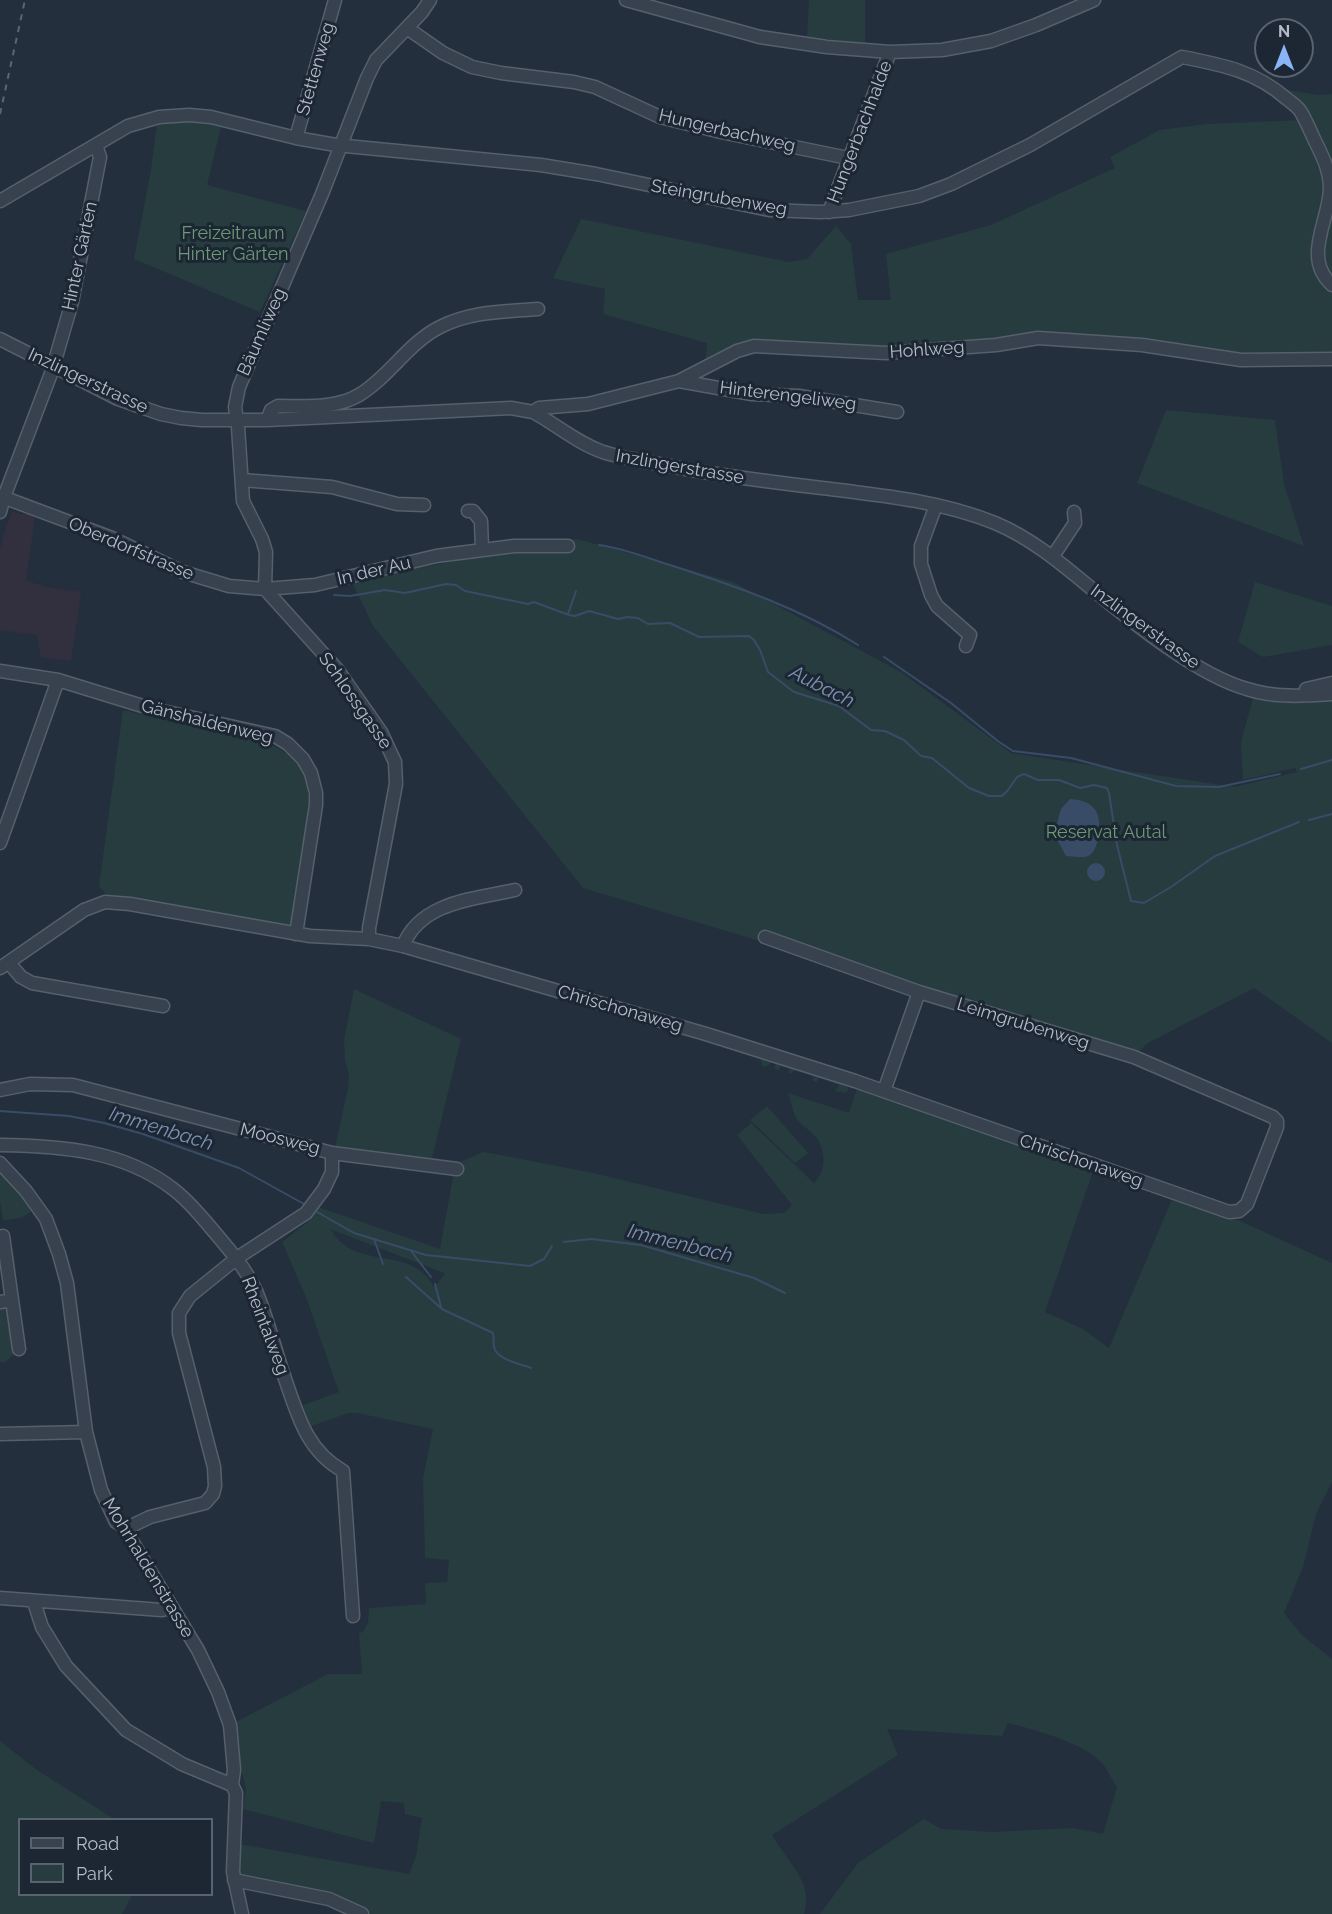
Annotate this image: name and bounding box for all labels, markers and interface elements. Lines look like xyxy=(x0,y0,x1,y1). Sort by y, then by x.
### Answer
north arrow xyxy=(1254,18,1314,78)
street label: Stettenweg xyxy=(292,20,340,118)
text: N xyxy=(1278,22,1290,41)
street label: Hungerbachhalde xyxy=(823,58,897,206)
street label: Hungerbachweg xyxy=(657,105,797,157)
street label: Steingrubenweg xyxy=(649,175,789,221)
street label: Hinter Gärten xyxy=(58,200,102,312)
park label: Freizeitraum Hinter Gärten xyxy=(178,223,288,266)
street label: Bäumliweg xyxy=(233,285,291,379)
street label: Hohlweg xyxy=(889,337,965,363)
street label: Inzlingerstrasse xyxy=(25,344,151,418)
street label: Hinterengeliweg xyxy=(718,377,858,415)
street label: Inzlingerstrasse xyxy=(614,445,746,489)
street label: Oberdorfstrasse xyxy=(65,513,197,585)
street label: In der Au xyxy=(335,552,413,590)
street label: Inzlingerstrasse xyxy=(1086,580,1204,674)
street label: Schlossgasse xyxy=(314,648,396,754)
water label: Aubach xyxy=(786,661,858,713)
street label: Gänshaldenweg xyxy=(139,695,275,749)
park label: Reservat Autal xyxy=(1046,822,1166,844)
street label: Chrischonaweg xyxy=(555,981,685,1037)
street label: Leimgrubenweg xyxy=(954,994,1092,1054)
water label: Immenbach xyxy=(106,1102,216,1156)
street label: Moosweg xyxy=(238,1119,322,1159)
street label: Chrischonaweg xyxy=(1017,1130,1145,1192)
water label: Immenbach xyxy=(625,1219,735,1269)
street label: Rheintalweg xyxy=(236,1274,294,1378)
street label: Mohrhaldenstrasse xyxy=(98,1494,198,1642)
legend xyxy=(18,1818,213,1896)
text: Road xyxy=(76,1833,119,1854)
text: Park xyxy=(76,1863,113,1884)

